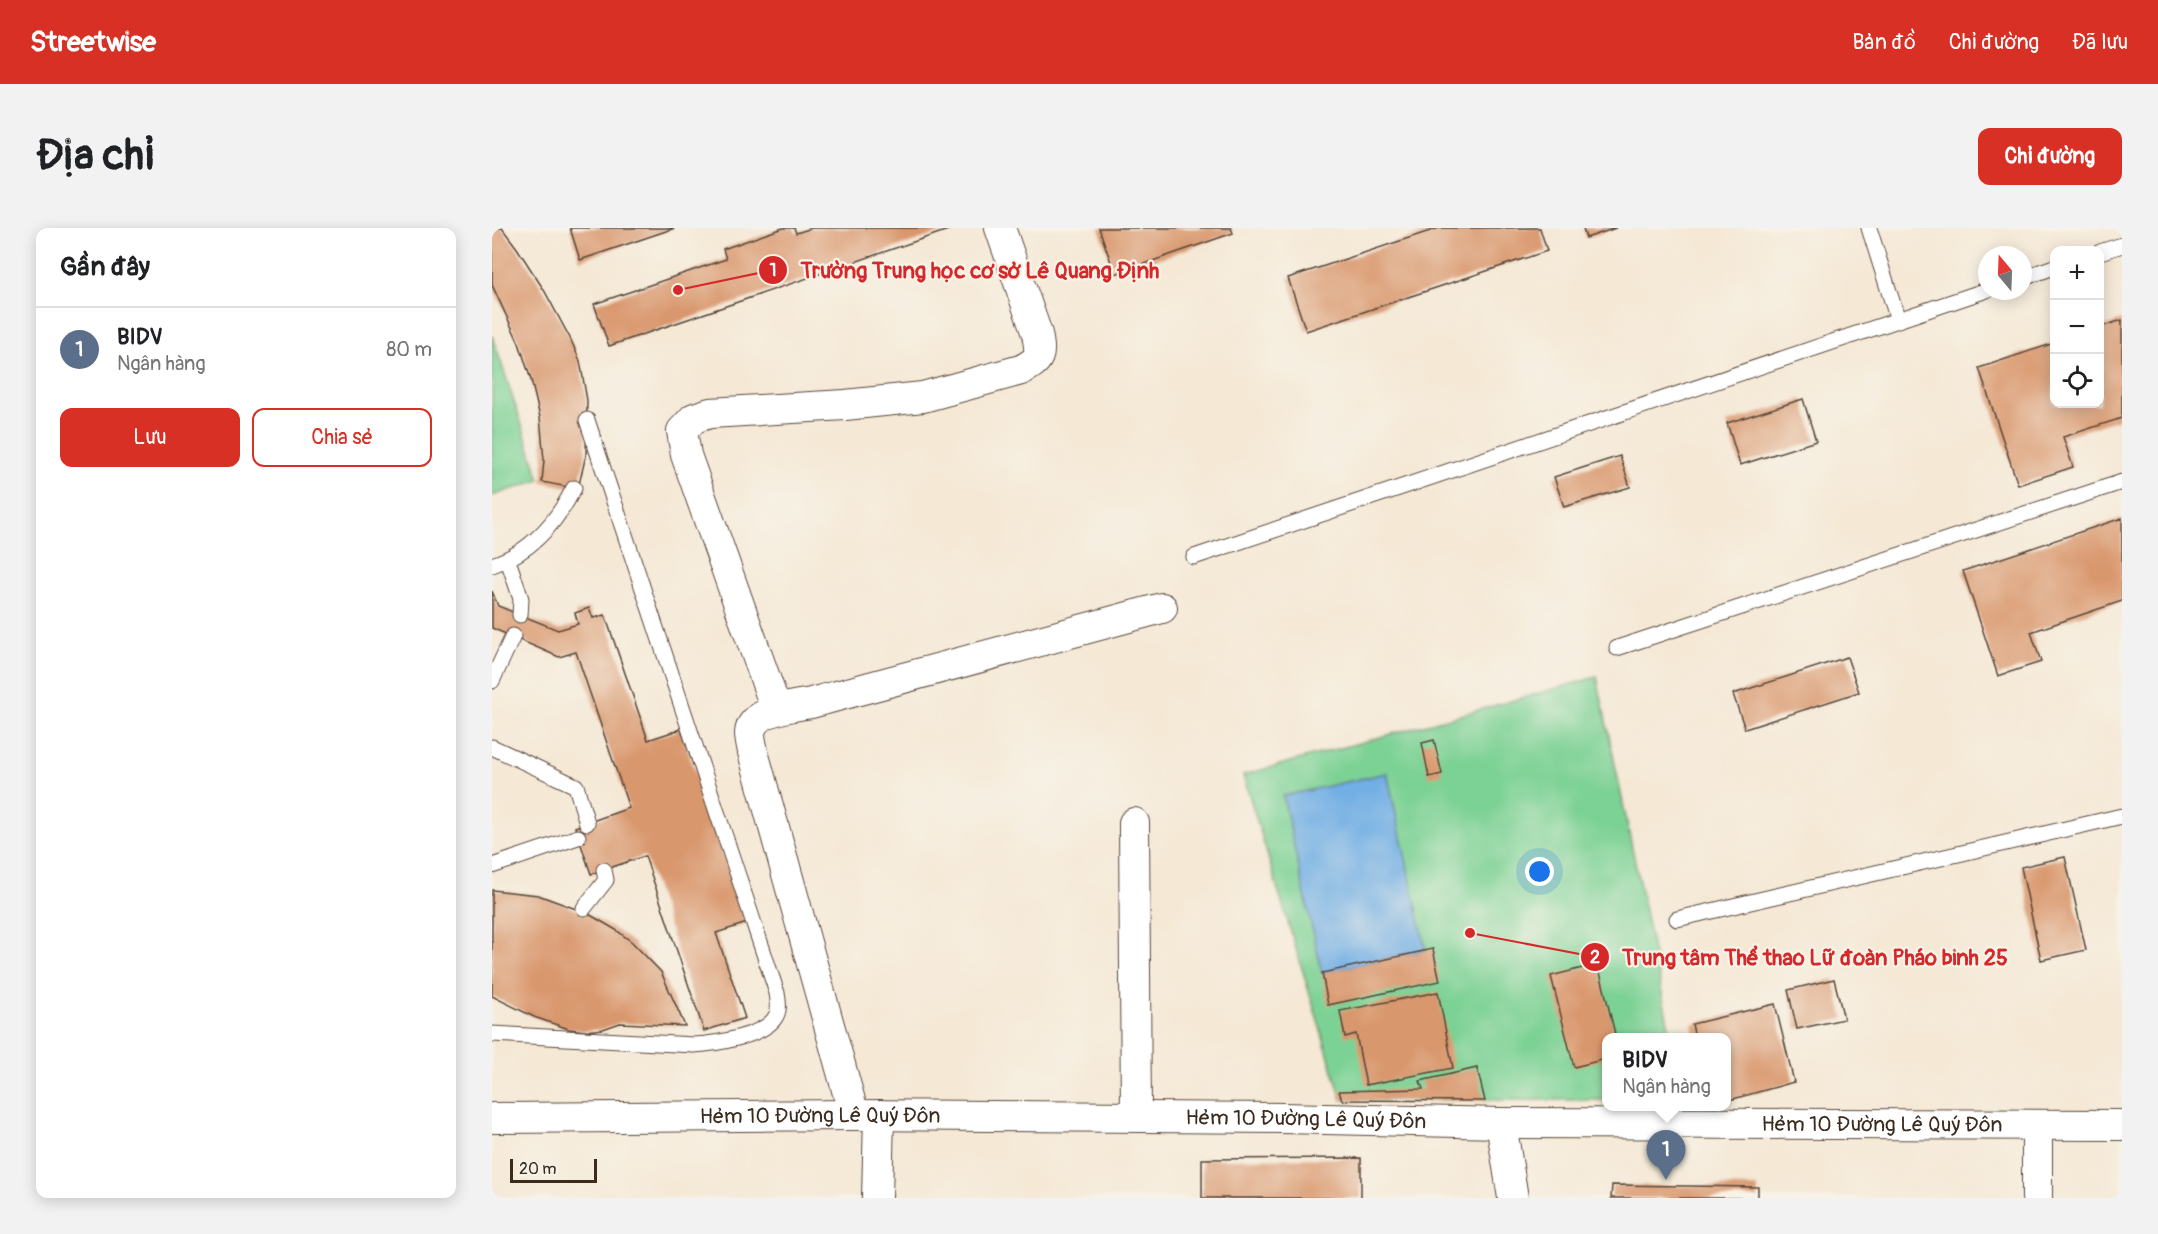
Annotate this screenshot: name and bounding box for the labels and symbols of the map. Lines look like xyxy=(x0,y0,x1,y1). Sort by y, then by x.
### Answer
north arrow xyxy=(1978,246,2032,300)
callout: Trường Trung học cơ sở Lê Quang Định xyxy=(758,250,1171,290)
text: Trường Trung học cơ sở Lê Quang Định xyxy=(800,257,1159,285)
text: 1 xyxy=(769,259,777,282)
your location xyxy=(1525,857,1554,886)
callout: Trung tâm Thể thao Lữ đoàn Pháo binh 25 xyxy=(1580,937,2019,977)
text: Trung tâm Thể thao Lữ đoàn Pháo binh 25 xyxy=(1621,944,2008,972)
text: 2 xyxy=(1590,946,1600,969)
street label: Hẻm 10 Đường Lê Quý Đôn xyxy=(699,1101,940,1130)
street label: Hẻm 10 Đường Lê Quý Đôn xyxy=(1185,1104,1427,1135)
street label: Hẻm 10 Đường Lê Quý Đôn xyxy=(1761,1110,2002,1138)
pin: 1 xyxy=(1646,1130,1686,1180)
scale bar xyxy=(510,1156,597,1184)

